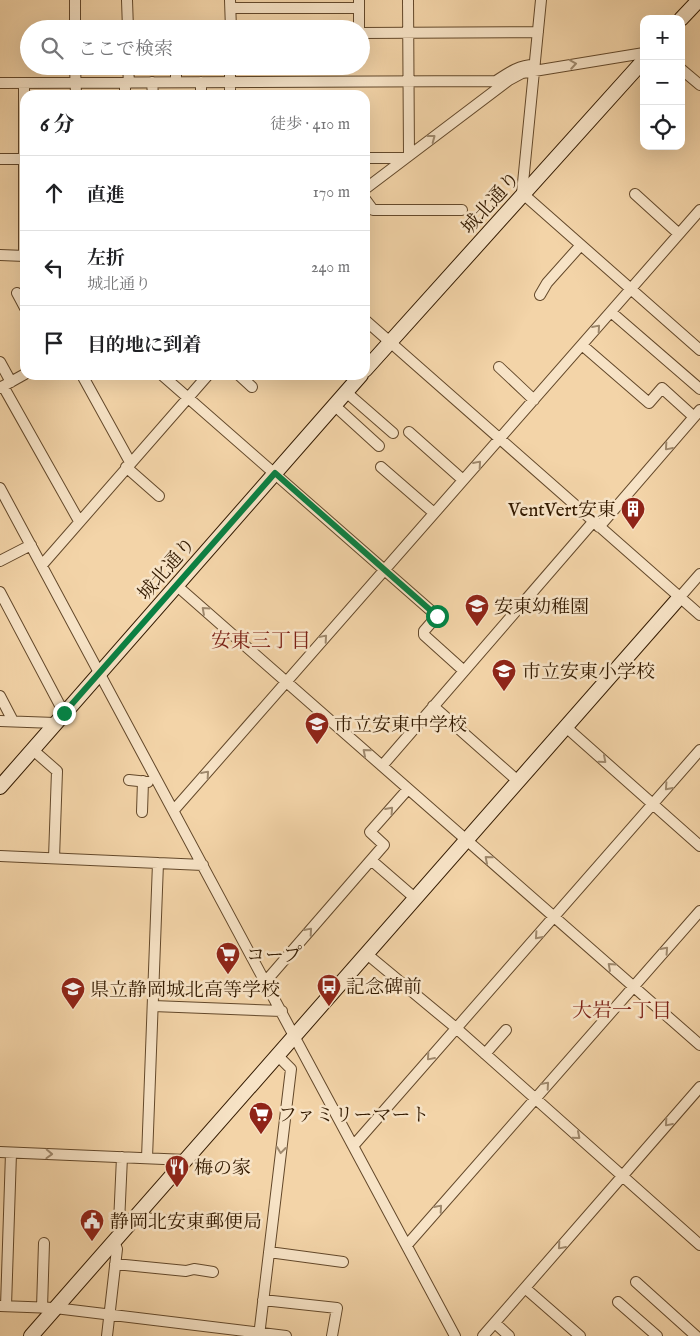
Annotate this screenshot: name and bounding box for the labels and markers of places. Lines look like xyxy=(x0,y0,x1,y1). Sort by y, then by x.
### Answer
building icon: VentVert安東 xyxy=(620,496,646,530)
place label: VentVert安東 xyxy=(507,499,616,523)
school or university icon: 安東幼稚園 xyxy=(464,593,490,627)
place label: 安東幼稚園 xyxy=(494,596,589,620)
school or university icon: 市立安東小学校 xyxy=(491,658,517,692)
place label: 市立安東小学校 xyxy=(522,661,655,685)
school or university icon: 市立安東中学校 xyxy=(304,711,330,745)
place label: 市立安東中学校 xyxy=(334,714,467,738)
supermarket icon: コープ xyxy=(215,941,241,975)
place label: コープ xyxy=(246,944,302,968)
bus stop icon: 記念碑前 xyxy=(316,973,342,1007)
school or university icon: 県立静岡城北高等学校 xyxy=(60,976,86,1010)
place label: 記念碑前 xyxy=(346,976,422,1000)
place label: 県立静岡城北高等学校 xyxy=(90,979,280,1003)
supermarket icon: ファミリーマート xyxy=(248,1101,274,1135)
place label: ファミリーマート xyxy=(278,1104,430,1128)
restaurant icon: 梅の家 xyxy=(164,1154,190,1188)
place label: 梅の家 xyxy=(194,1157,251,1181)
public building icon: 静岡北安東郵便局 xyxy=(79,1208,105,1242)
place label: 静岡北安東郵便局 xyxy=(110,1211,262,1235)

